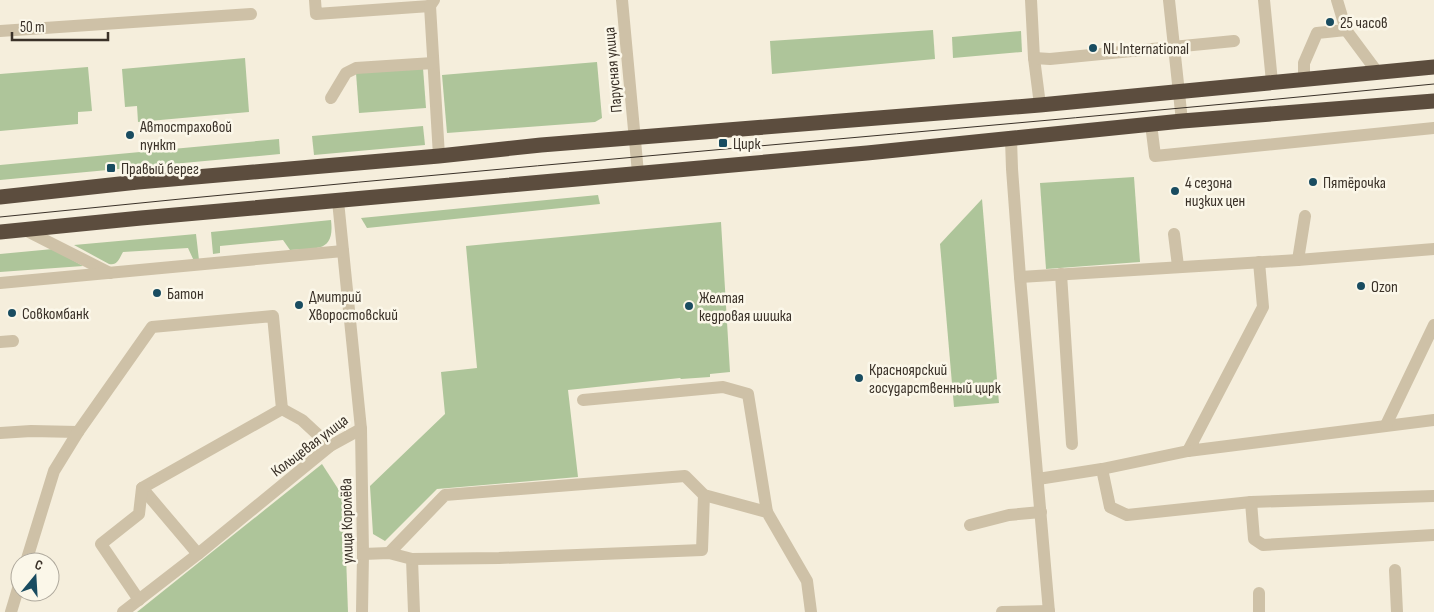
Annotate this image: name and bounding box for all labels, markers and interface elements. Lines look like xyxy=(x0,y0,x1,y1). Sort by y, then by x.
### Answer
scale bar xyxy=(12,10,109,42)
place label: 25 часов xyxy=(1340,14,1388,33)
marker: 25 часов xyxy=(1324,16,1336,28)
text: 50 m xyxy=(20,18,45,37)
street label: Парусная улица xyxy=(600,26,627,114)
place label: NL International xyxy=(1103,40,1189,59)
marker: NL International xyxy=(1087,42,1099,54)
place label: Автостраховой пункт xyxy=(139,118,232,155)
marker: Автостраховой пункт xyxy=(124,129,136,141)
place label: Цирк xyxy=(733,135,761,154)
marker: Цирк xyxy=(717,137,729,149)
place label: Правый берег xyxy=(121,160,199,179)
marker: Правый берег xyxy=(105,162,117,174)
place label: 4 сезона низких цен xyxy=(1185,174,1245,211)
place label: Пятёрочка xyxy=(1323,174,1386,193)
marker: Пятёрочка xyxy=(1307,176,1319,188)
marker: 4 сезона низких цен xyxy=(1169,185,1181,197)
place label: Ozon xyxy=(1371,278,1398,297)
marker: Ozon xyxy=(1355,280,1367,292)
place label: Батон xyxy=(167,285,204,304)
marker: Батон xyxy=(151,287,163,299)
place label: Дмитрий Хворостовский xyxy=(308,288,398,325)
place label: Желтая кедровая шишка xyxy=(699,289,792,326)
marker: Дмитрий Хворостовский xyxy=(293,299,305,311)
marker: Желтая кедровая шишка xyxy=(683,300,695,312)
place label: Совкомбанк xyxy=(22,305,90,324)
marker: Совкомбанк xyxy=(6,307,18,319)
place label: Красноярский государственный цирк xyxy=(869,361,1002,398)
marker: Красноярский государственный цирк xyxy=(853,372,865,384)
street label: Кольцевая улица xyxy=(268,411,352,481)
street label: улица Королёва xyxy=(337,478,358,564)
north arrow xyxy=(10,552,60,602)
text: С xyxy=(33,556,45,574)

